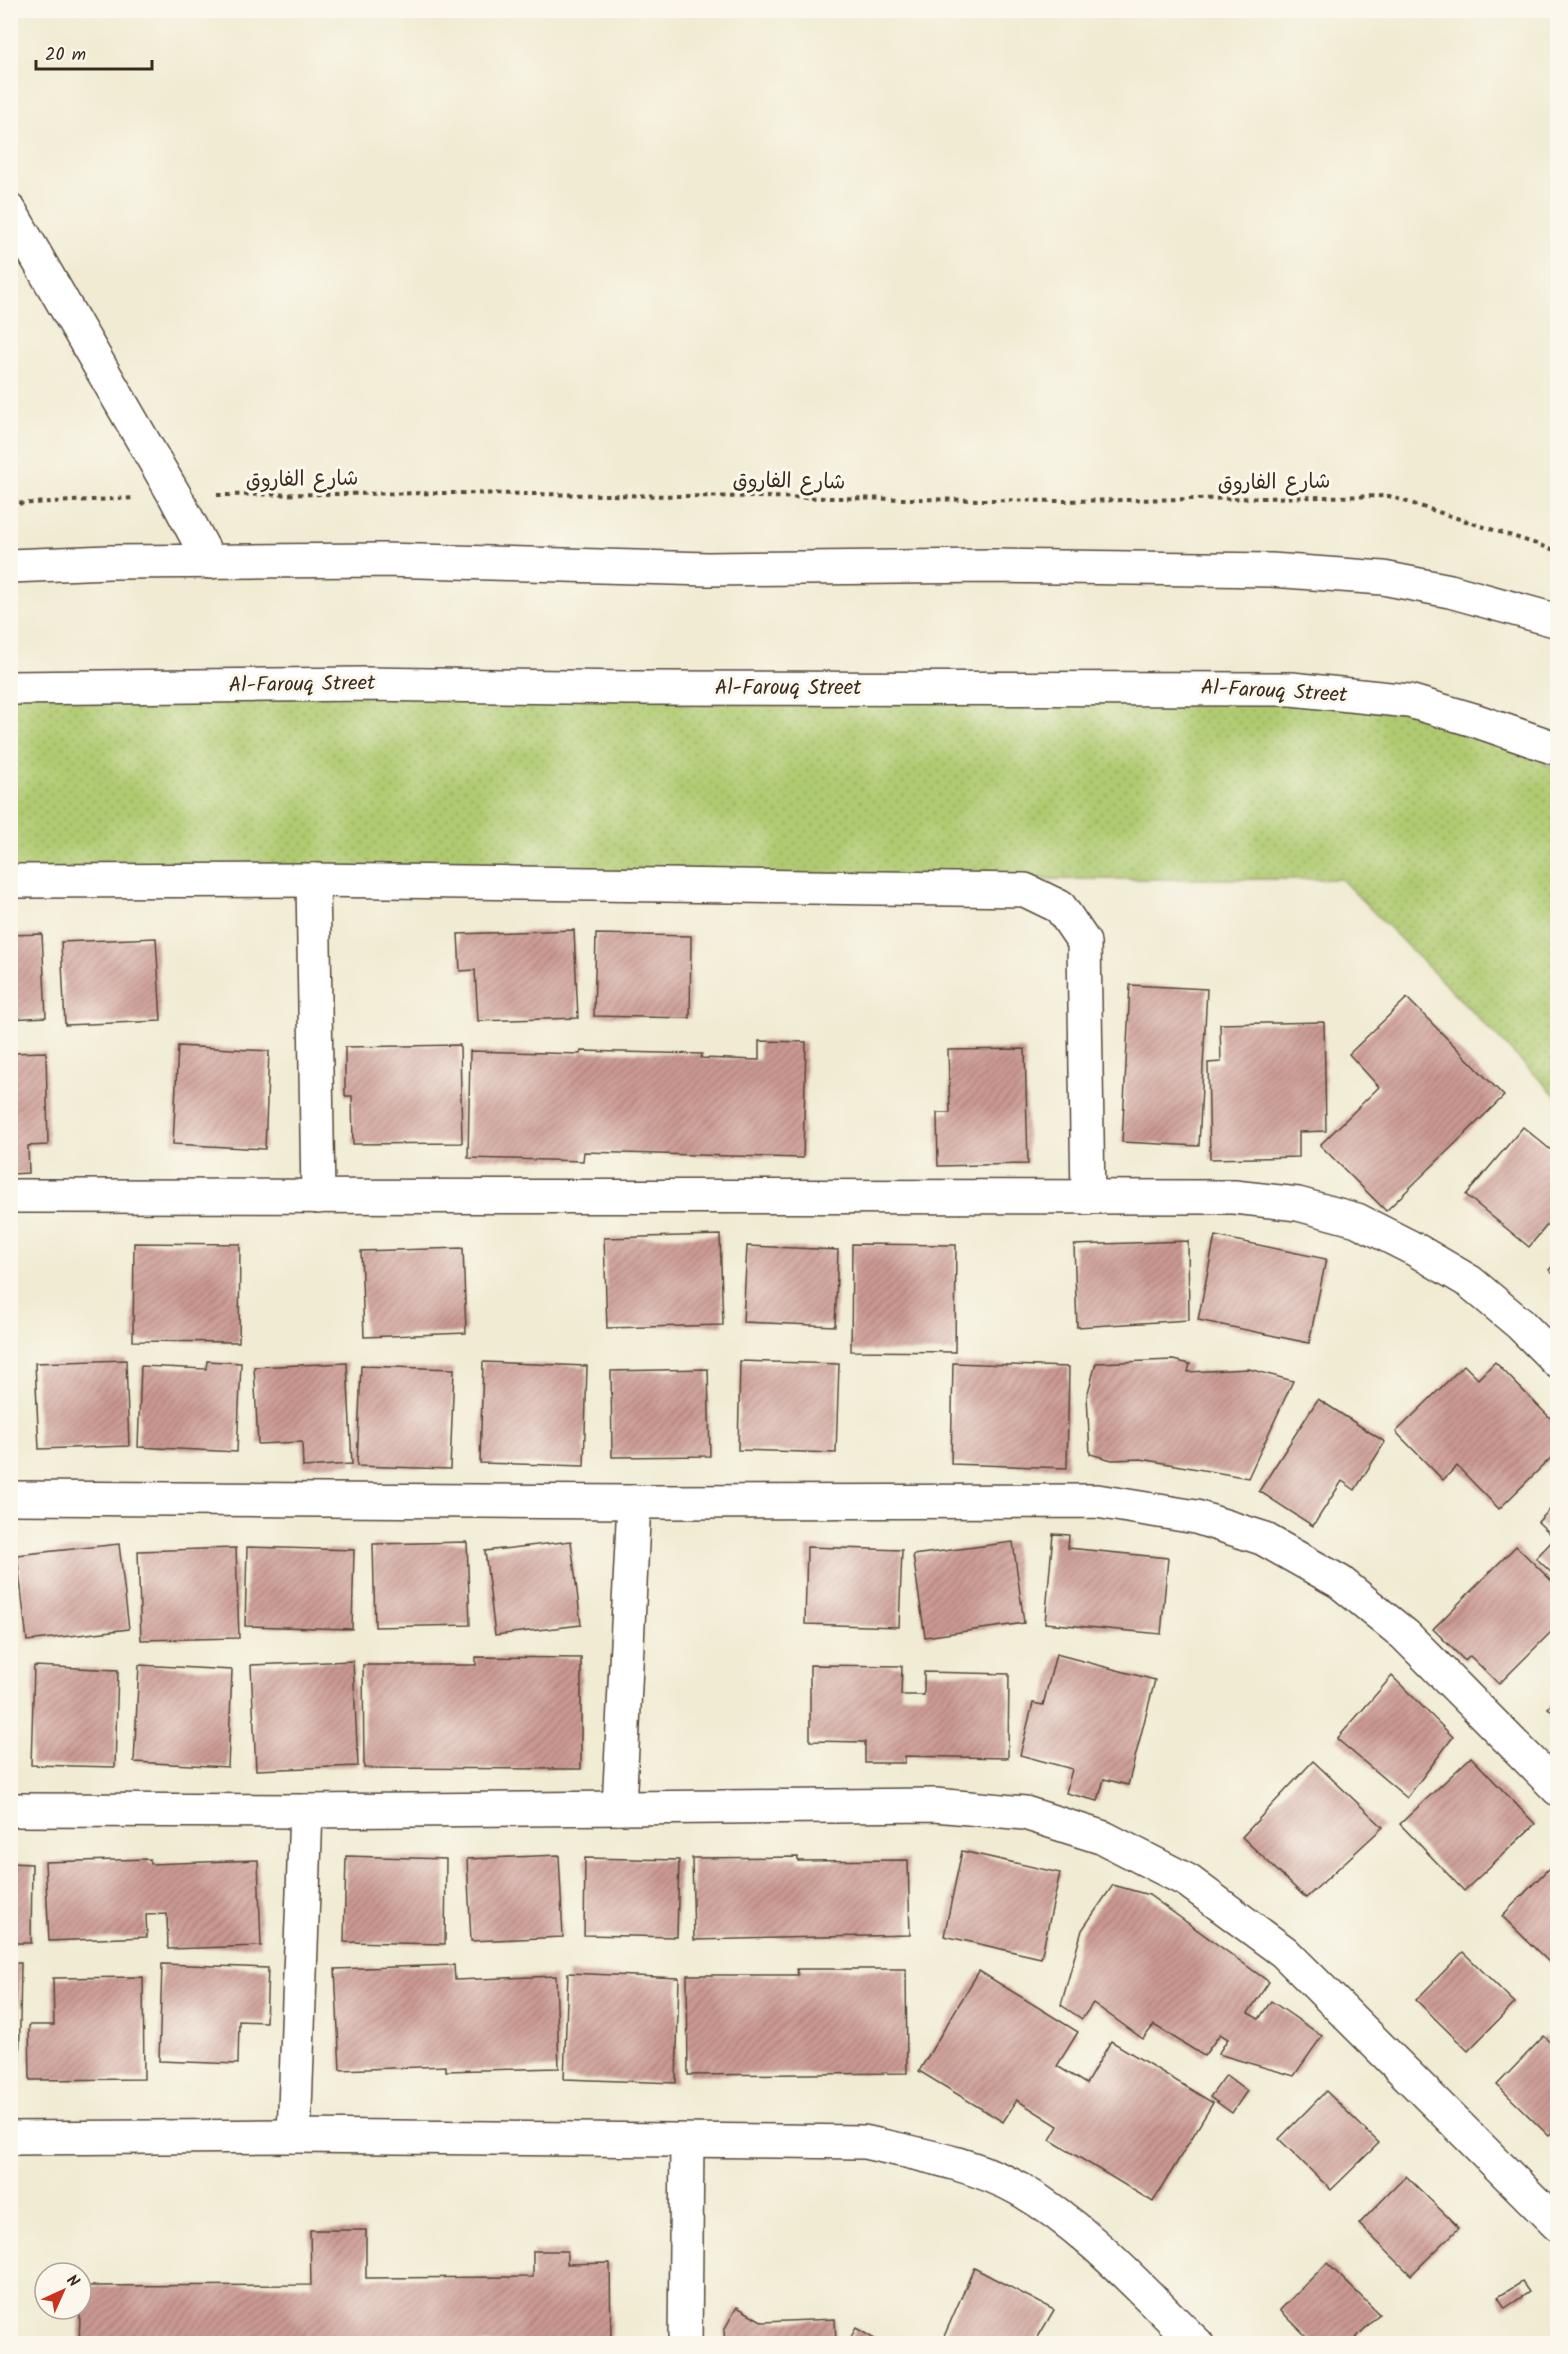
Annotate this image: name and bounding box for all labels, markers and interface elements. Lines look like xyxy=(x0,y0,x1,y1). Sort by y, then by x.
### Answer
scale bar xyxy=(36,33,152,71)
text: 20 m xyxy=(45,41,86,70)
street label: شارع الفاروق xyxy=(245,463,359,497)
street label: شارع الفاروق xyxy=(732,465,846,499)
street label: شارع الفاروق xyxy=(1217,466,1331,500)
street label: Al-Farouq Street xyxy=(228,667,376,703)
street label: Al-Farouq Street xyxy=(715,672,862,705)
street label: Al-Farouq Street xyxy=(1200,672,1349,712)
north arrow xyxy=(33,2261,93,2321)
text: N xyxy=(60,2269,85,2294)

